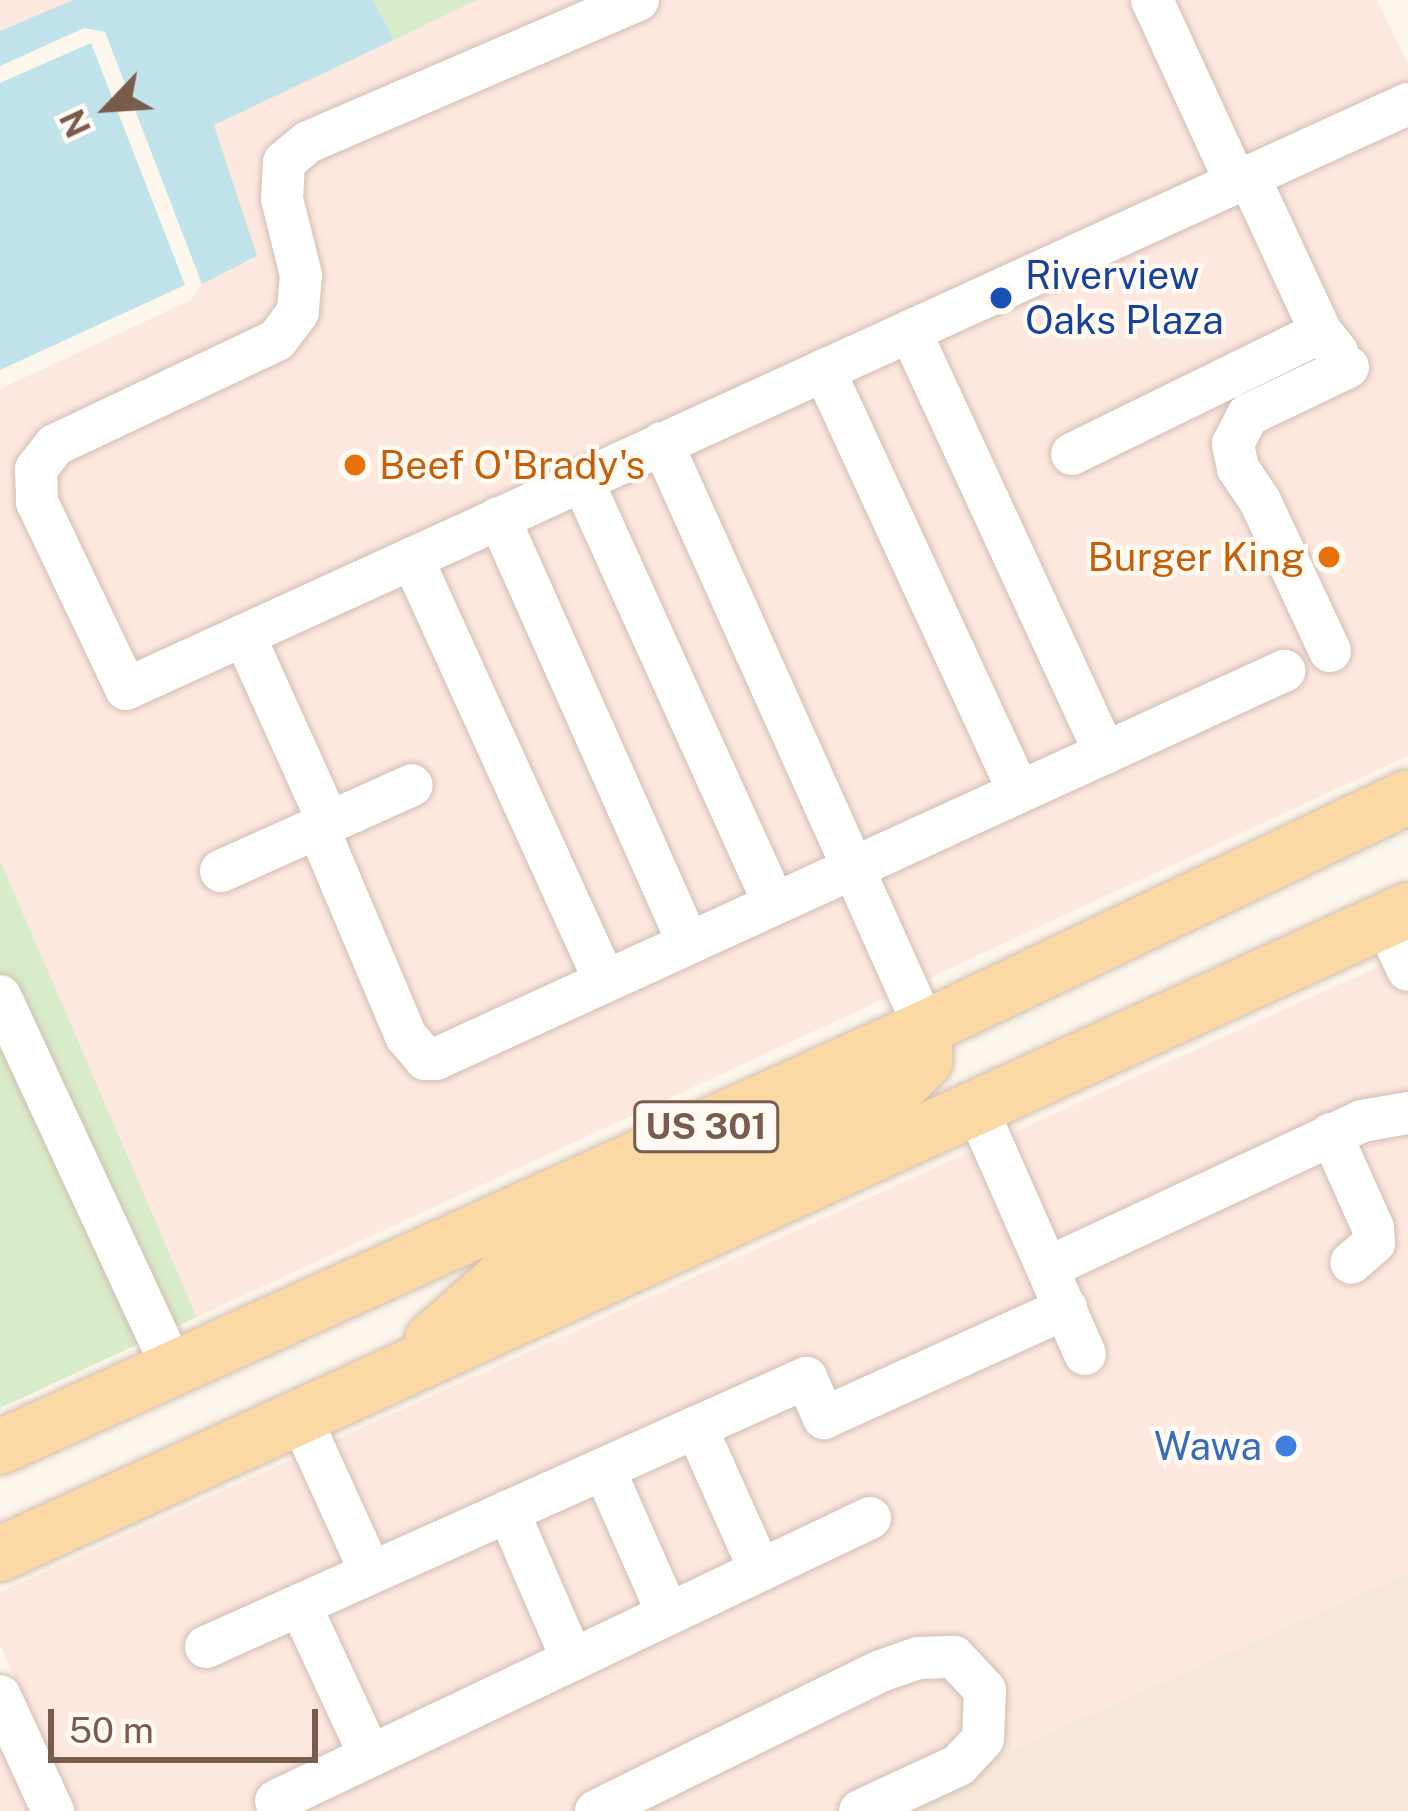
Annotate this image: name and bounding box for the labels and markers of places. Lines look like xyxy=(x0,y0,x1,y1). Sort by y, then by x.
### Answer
place label: Riverview Oaks Plaza xyxy=(1025,253,1224,344)
marker: Riverview Oaks Plaza xyxy=(988,285,1014,311)
place label: Beef O'Brady's xyxy=(379,442,645,488)
marker: Beef O'Brady's xyxy=(342,452,368,478)
place label: Burger King xyxy=(1088,534,1305,580)
marker: Burger King xyxy=(1316,544,1342,570)
place label: Wawa xyxy=(1154,1423,1262,1469)
marker: Wawa xyxy=(1273,1433,1299,1459)

